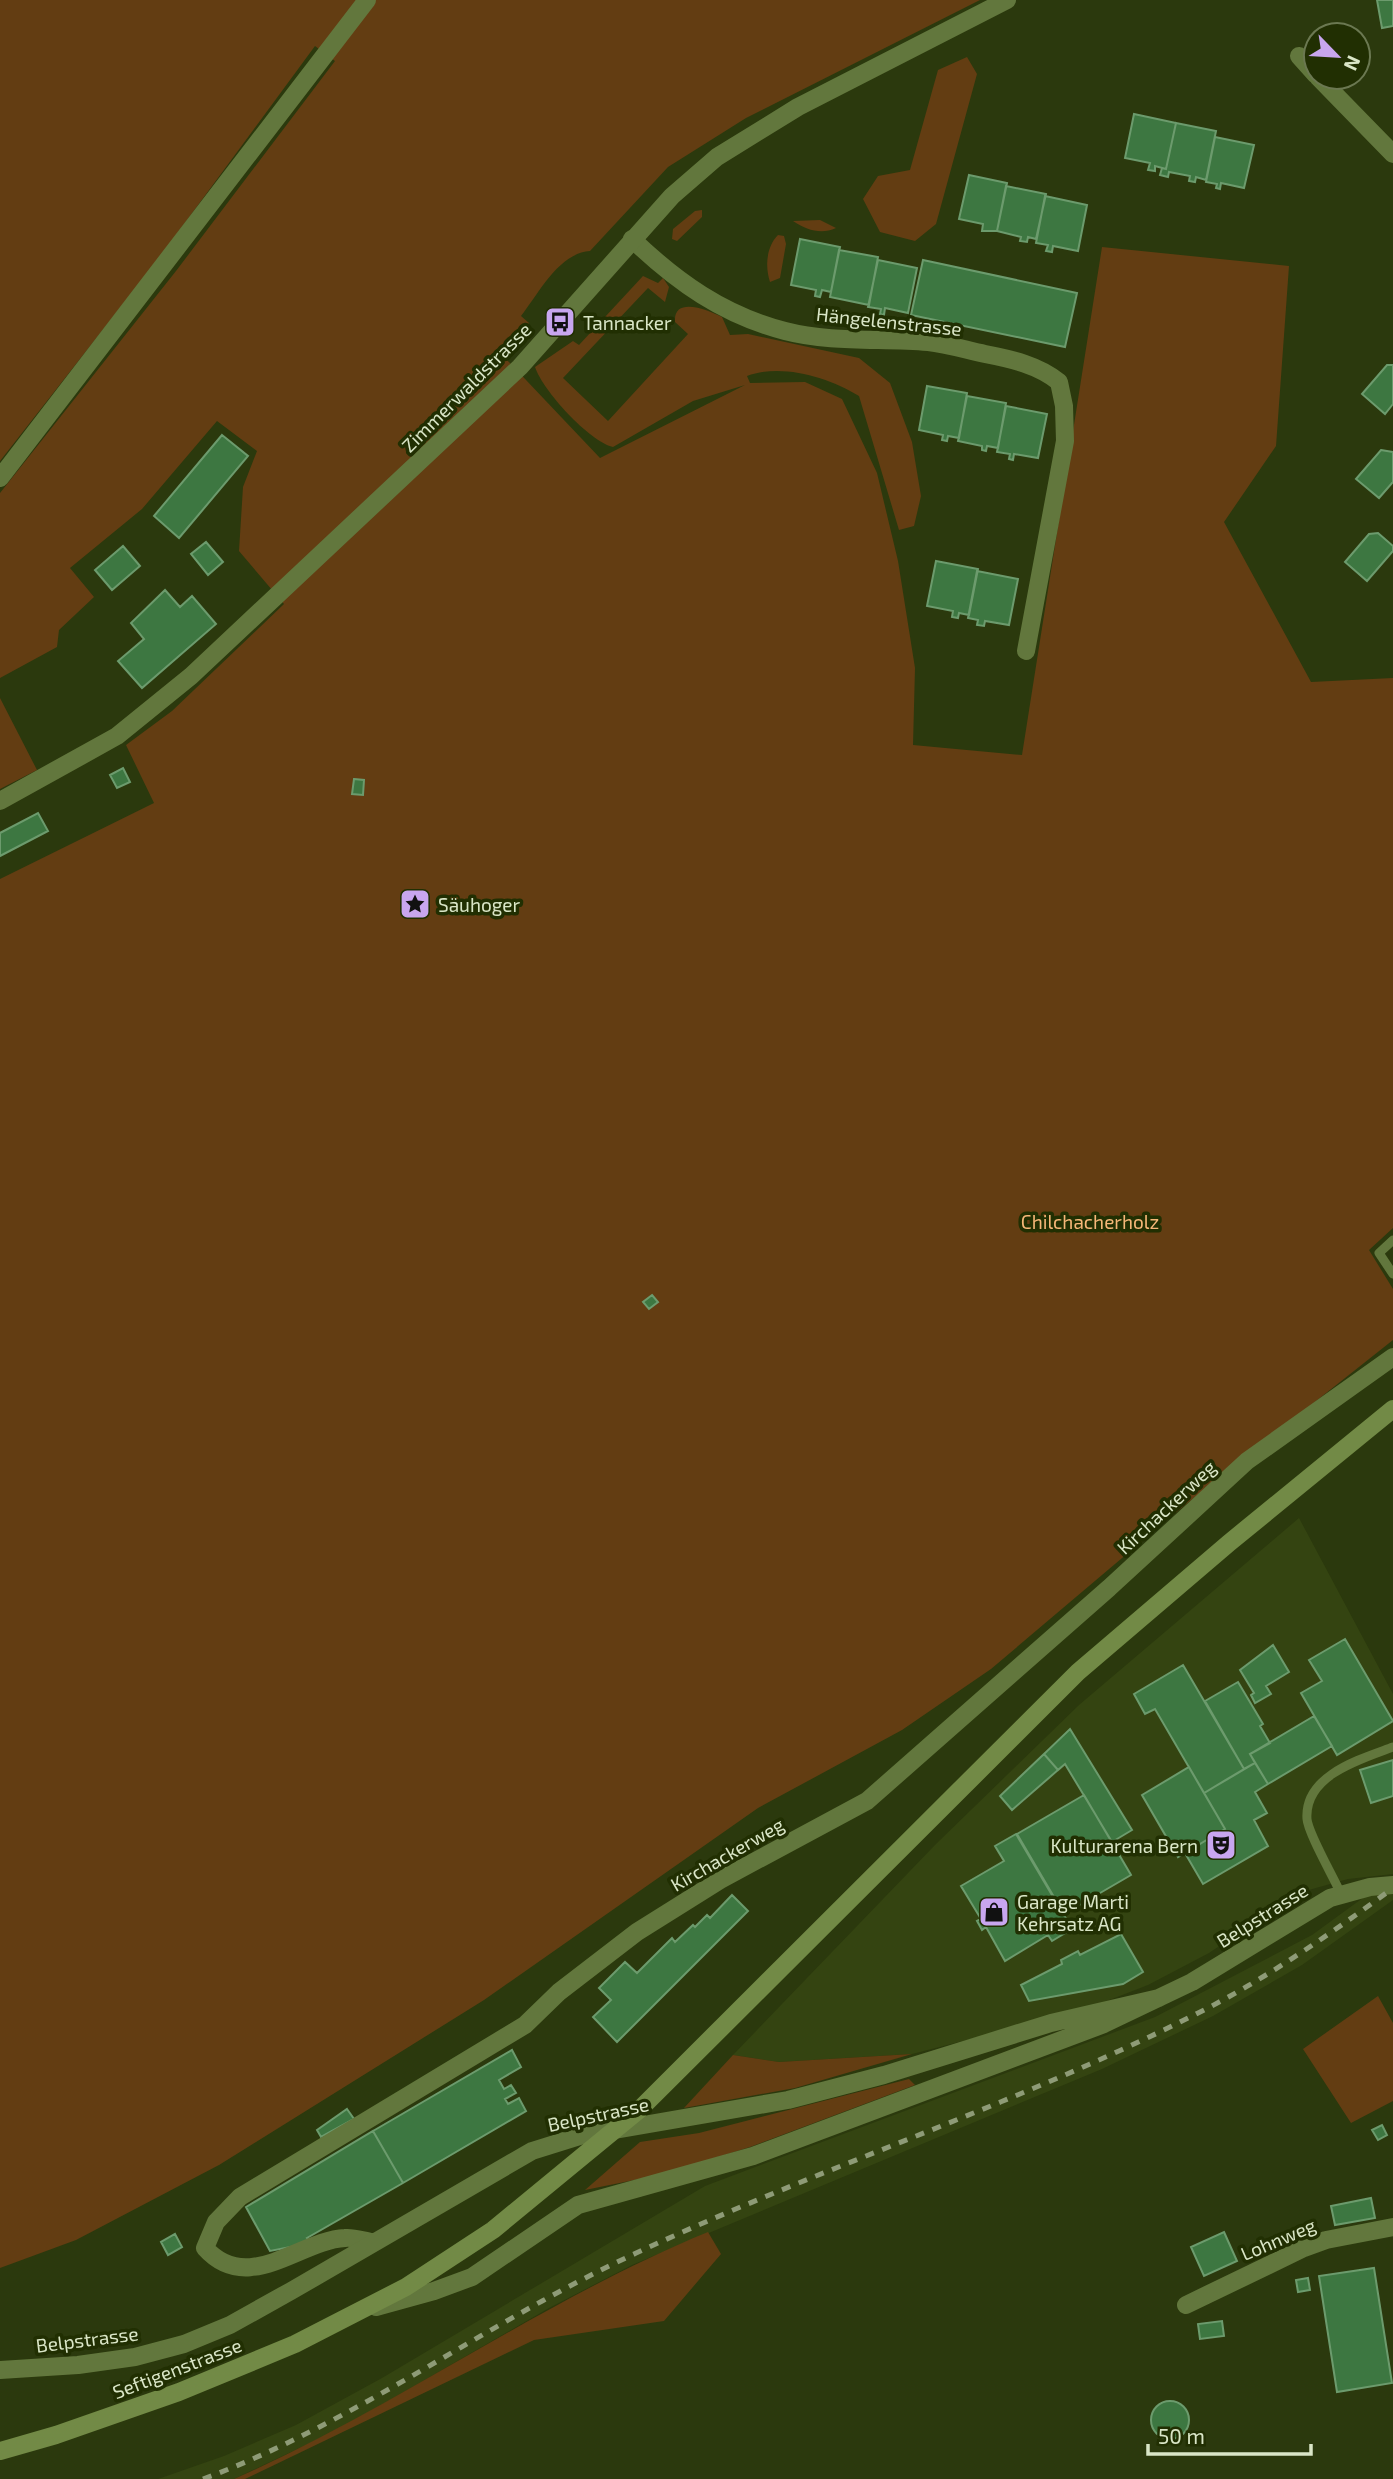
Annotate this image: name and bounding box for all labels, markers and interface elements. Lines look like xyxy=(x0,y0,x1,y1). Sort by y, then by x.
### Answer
north arrow xyxy=(1302,21,1372,91)
text: N xyxy=(1340,52,1366,74)
street label: Hängelenstrasse xyxy=(815,302,963,340)
bus stop icon: Tannacker xyxy=(543,305,577,339)
place label: Tannacker xyxy=(583,311,672,334)
street label: Zimmerwaldstrasse xyxy=(396,317,536,457)
place icon: Säuhoger xyxy=(398,887,432,921)
place label: Säuhoger xyxy=(438,893,520,916)
park label: Chilchacherholz xyxy=(1021,1210,1159,1233)
street label: Kirchackerweg xyxy=(1112,1455,1221,1559)
street label: Kirchackerweg xyxy=(666,1812,788,1896)
theatre icon: Kulturarena Bern xyxy=(1204,1828,1238,1862)
place label: Kulturarena Bern xyxy=(1050,1834,1198,1857)
street label: Belpstrasse xyxy=(1212,1878,1312,1952)
place label: Garage Marti Kehrsatz AG xyxy=(1017,1890,1129,1935)
shop icon: Garage Marti Kehrsatz AG xyxy=(977,1895,1011,1929)
street label: Belpstrasse xyxy=(545,2092,651,2136)
street label: Lohnweg xyxy=(1237,2213,1319,2265)
street label: Belpstrasse xyxy=(34,2321,140,2357)
street label: Seftigenstrasse xyxy=(109,2333,245,2403)
scale bar xyxy=(1148,2412,1311,2456)
text: 50 m xyxy=(1158,2423,1205,2448)

